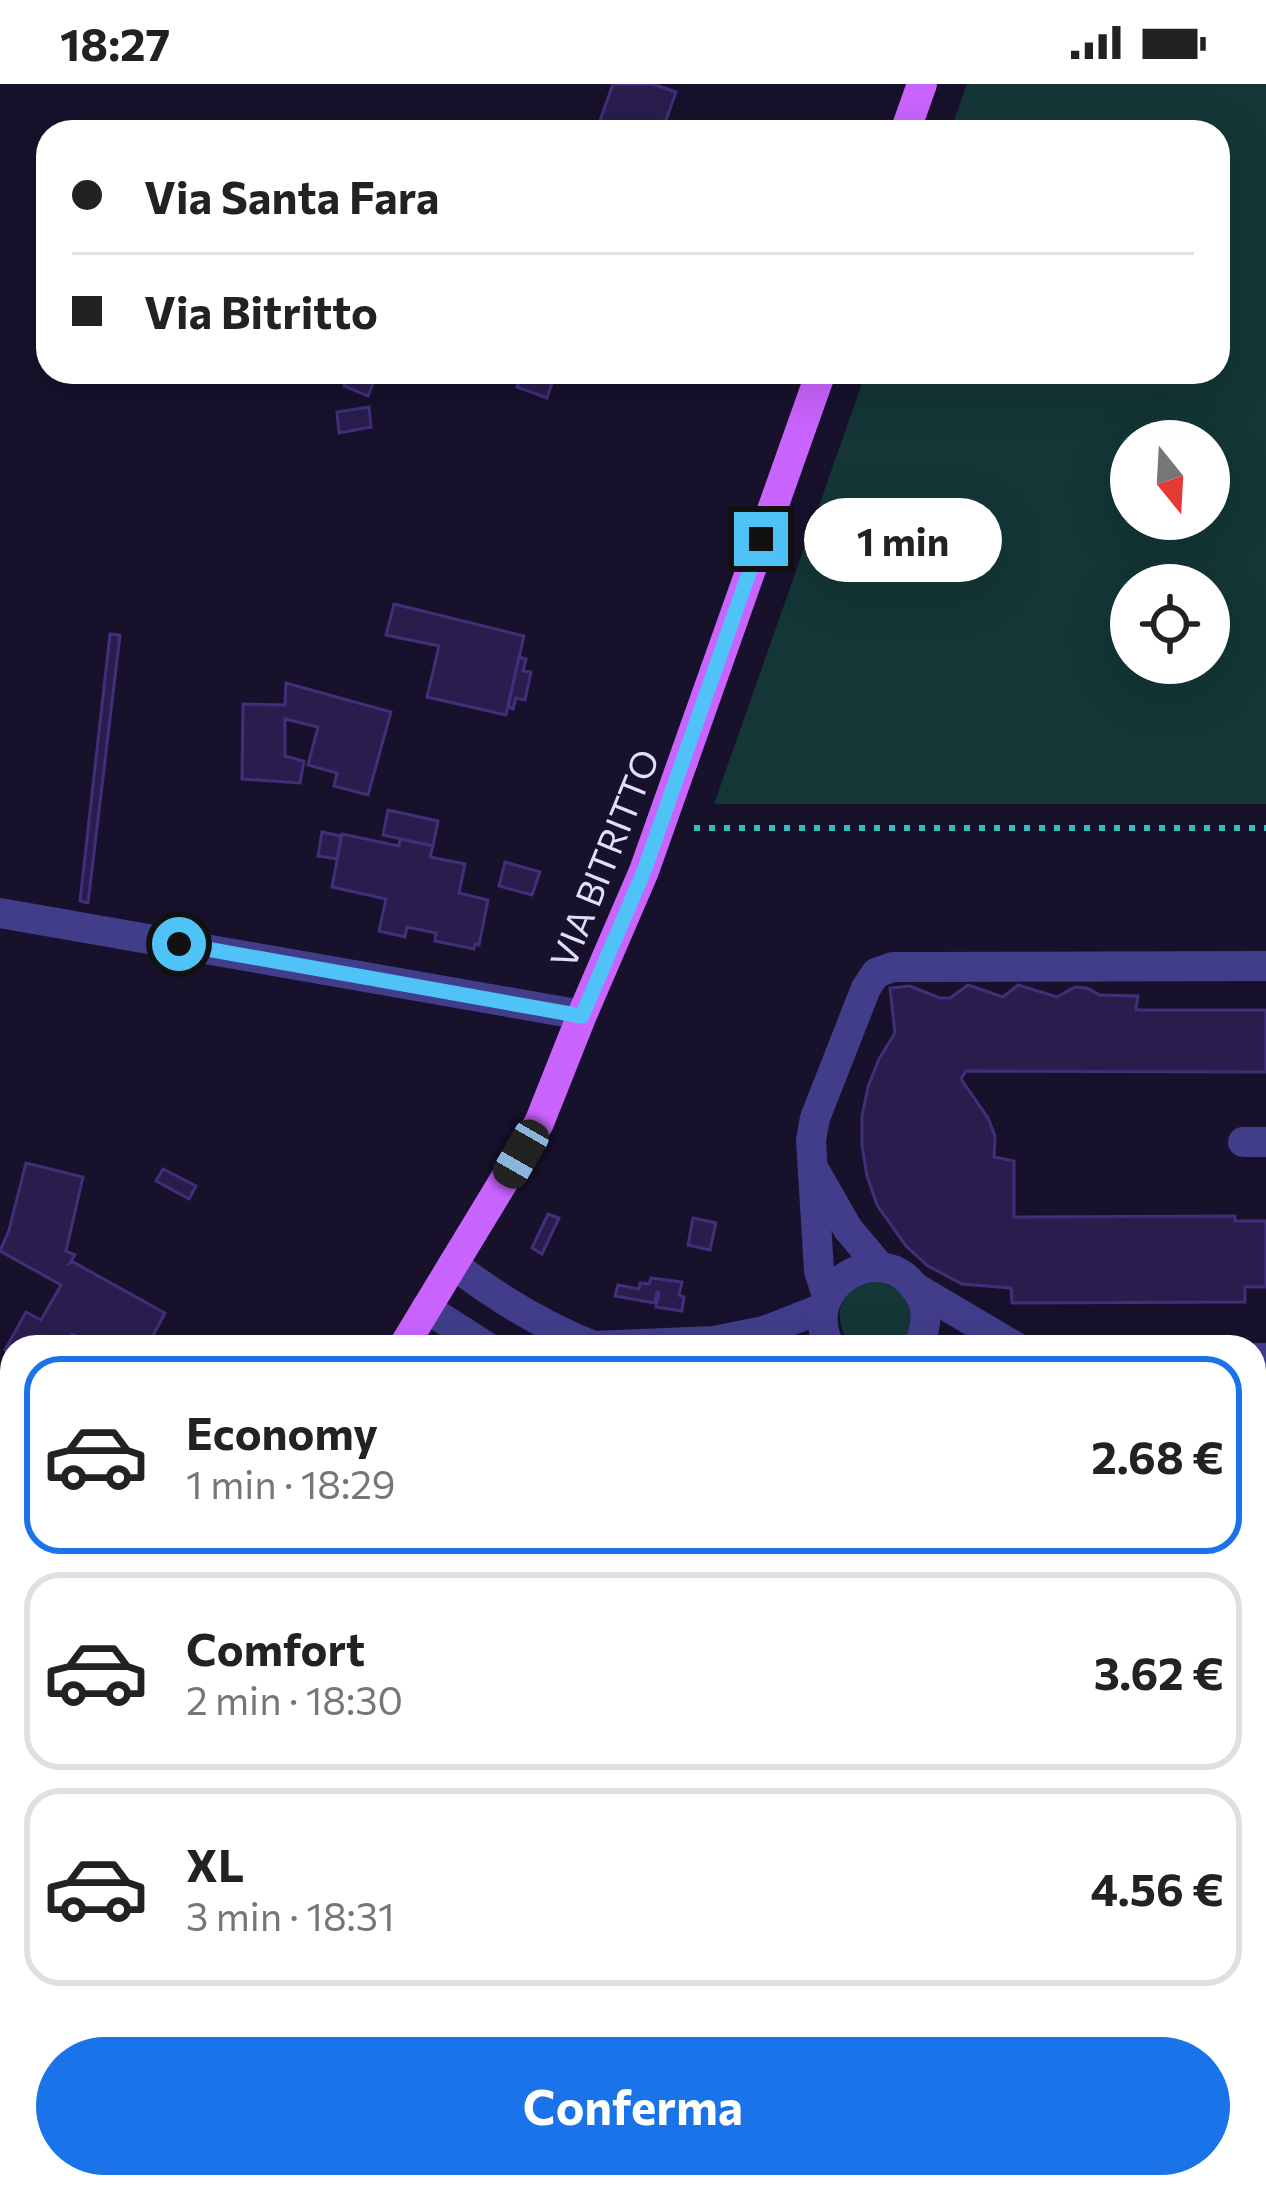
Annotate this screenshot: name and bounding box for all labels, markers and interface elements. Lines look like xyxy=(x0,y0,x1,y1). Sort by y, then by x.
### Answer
text: 18:27 xyxy=(60,15,170,70)
text: Via Santa Fara xyxy=(144,168,440,223)
text: Via Bitritto xyxy=(144,283,378,338)
north arrow xyxy=(1110,420,1230,540)
map controls xyxy=(1110,420,1230,684)
callout: 1 min xyxy=(803,497,1001,581)
route end xyxy=(734,512,788,566)
text: 1 min xyxy=(857,516,949,564)
button: locate xyxy=(1110,564,1230,684)
street label: VIA BITRITTO xyxy=(539,742,667,974)
route start xyxy=(152,917,206,971)
car xyxy=(487,1114,555,1194)
icon: car xyxy=(42,1401,150,1509)
text: Economy xyxy=(186,1404,378,1459)
text: 2.68 € xyxy=(1091,1428,1224,1483)
text: 1 min · 18:29 xyxy=(186,1459,395,1507)
icon: car xyxy=(42,1617,150,1725)
text: Comfort xyxy=(186,1620,365,1675)
text: 3.62 € xyxy=(1094,1644,1224,1699)
text: 2 min · 18:30 xyxy=(186,1675,403,1723)
icon: car xyxy=(42,1833,150,1941)
text: XL xyxy=(186,1836,244,1891)
text: 4.56 € xyxy=(1090,1860,1224,1915)
text: 3 min · 18:31 xyxy=(186,1891,395,1939)
button: Conferma xyxy=(36,2037,1230,2175)

